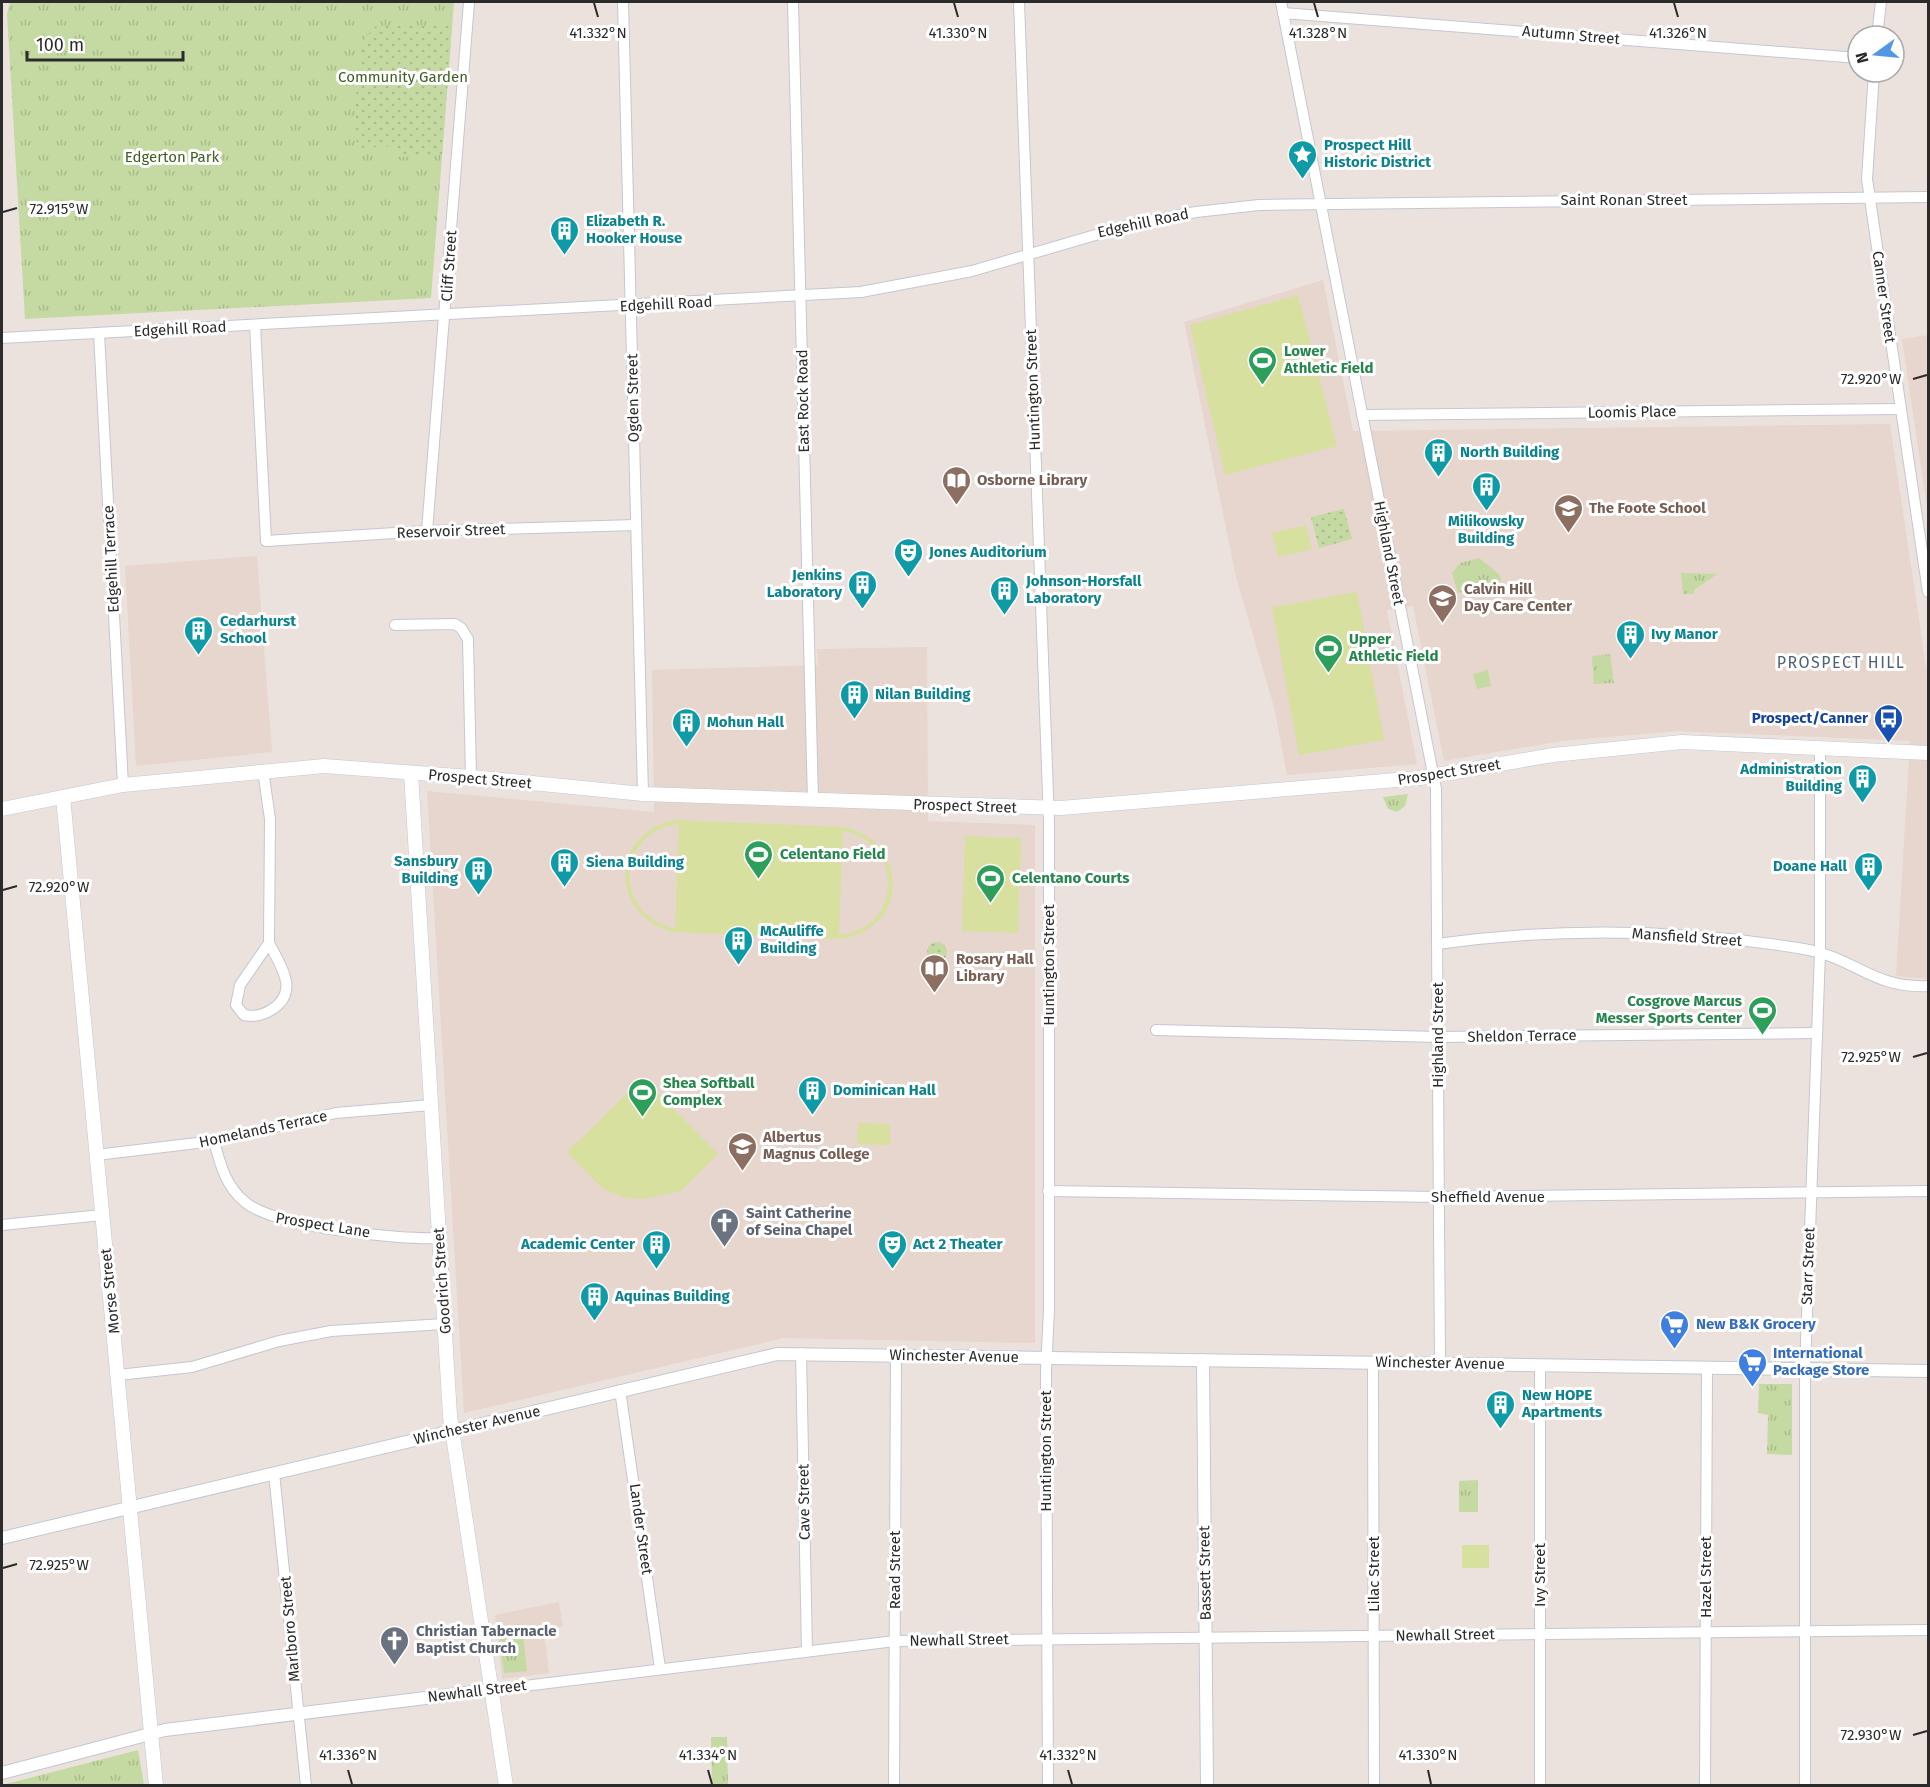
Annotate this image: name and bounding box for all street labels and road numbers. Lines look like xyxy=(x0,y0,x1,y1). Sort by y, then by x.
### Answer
street label: Autumn Street xyxy=(1522,22,1621,48)
street label: Saint Ronan Street xyxy=(1561,191,1688,209)
street label: Edgehill Road xyxy=(1096,205,1190,241)
street label: Cliff Street xyxy=(438,229,461,302)
street label: Canner Street xyxy=(1869,250,1899,345)
street label: Edgehill Road xyxy=(619,293,713,315)
street label: Edgehill Road xyxy=(133,318,227,340)
street label: Huntington Street xyxy=(1022,328,1044,451)
street label: East Rock Road xyxy=(793,349,813,453)
street label: Ogden Street xyxy=(623,353,643,442)
street label: Loomis Place xyxy=(1587,402,1677,422)
street label: Highland Street xyxy=(1370,499,1408,607)
street label: Edgehill Terrace xyxy=(99,505,123,613)
street label: Reservoir Street xyxy=(396,520,506,542)
street label: Prospect Street xyxy=(1396,755,1502,789)
street label: Prospect Street xyxy=(427,766,533,793)
street label: Prospect Street xyxy=(913,795,1018,817)
street label: Huntington Street xyxy=(1040,904,1058,1026)
street label: Mansfield Street xyxy=(1631,924,1743,950)
street label: Highland Street xyxy=(1429,981,1447,1088)
street label: Sheldon Terrace xyxy=(1467,1026,1577,1046)
street label: Homelands Terrace xyxy=(197,1107,329,1151)
street label: Sheffield Avenue xyxy=(1431,1188,1545,1206)
street label: Prospect Lane xyxy=(274,1209,372,1241)
street label: Starr Street xyxy=(1798,1226,1818,1305)
street label: Goodrich Street xyxy=(429,1227,455,1335)
street label: Morse Street xyxy=(97,1247,123,1335)
street label: Winchester Avenue xyxy=(889,1346,1019,1366)
street label: Winchester Avenue xyxy=(1375,1353,1505,1373)
street label: Huntington Street xyxy=(1037,1390,1055,1512)
street label: Winchester Avenue xyxy=(412,1402,542,1448)
street label: Cave Street xyxy=(794,1463,814,1540)
street label: Lander Street xyxy=(626,1482,656,1576)
street label: Bassett Street xyxy=(1195,1525,1215,1620)
street label: Read Street xyxy=(886,1530,904,1609)
street label: Lilac Street xyxy=(1365,1535,1383,1612)
street label: Hazel Street xyxy=(1697,1535,1715,1618)
street label: Ivy Street xyxy=(1531,1542,1549,1607)
street label: Marlboro Street xyxy=(276,1575,304,1683)
street label: Newhall Street xyxy=(1395,1625,1495,1645)
street label: Newhall Street xyxy=(909,1630,1009,1650)
street label: Newhall Street xyxy=(427,1676,528,1706)

